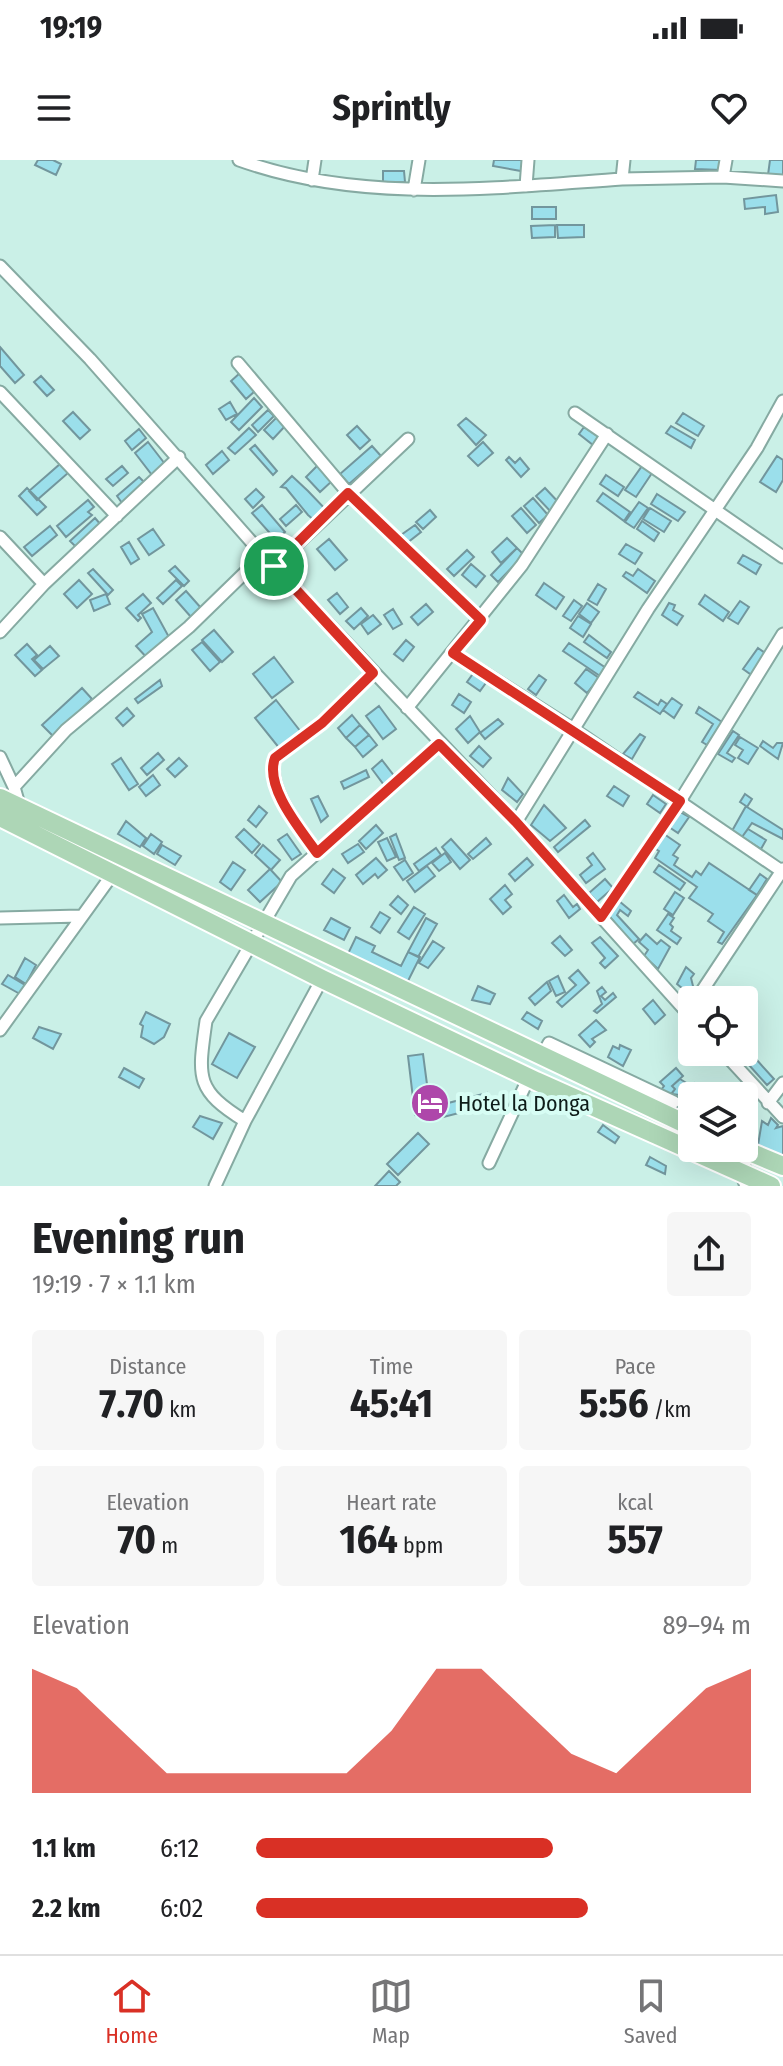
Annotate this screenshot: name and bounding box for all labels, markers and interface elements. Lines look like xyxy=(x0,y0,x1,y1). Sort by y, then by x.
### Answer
text: 19:19 xyxy=(40,10,102,46)
icon: menu xyxy=(32,86,76,130)
text: Sprintly xyxy=(332,86,451,130)
icon: heart xyxy=(707,86,751,130)
pin xyxy=(240,532,308,600)
icon: arrive xyxy=(252,544,296,588)
map controls xyxy=(678,986,758,1162)
button: locate xyxy=(678,986,758,1066)
hotel icon: Hotel la Donga xyxy=(409,1082,451,1124)
button: layers xyxy=(678,1082,758,1162)
place label: Hotel la Donga xyxy=(458,1090,590,1117)
text: Evening run xyxy=(32,1212,245,1265)
button: share xyxy=(667,1212,751,1296)
text: 19:19 · 7 × 1.1 km xyxy=(32,1269,196,1300)
text: Distance xyxy=(109,1353,186,1380)
text: Time xyxy=(370,1353,413,1380)
text: Pace xyxy=(615,1353,656,1380)
text: 7.70 xyxy=(99,1380,164,1428)
text: 45:41 xyxy=(350,1380,433,1428)
text: 5:56 xyxy=(579,1380,649,1428)
text: km xyxy=(164,1396,196,1423)
text: /km xyxy=(649,1396,691,1423)
text: Elevation xyxy=(106,1489,189,1516)
text: Heart rate xyxy=(346,1489,437,1516)
text: kcal xyxy=(617,1489,653,1516)
text: 70 xyxy=(118,1516,156,1564)
text: 164 xyxy=(340,1516,398,1564)
text: 557 xyxy=(608,1516,663,1564)
text: m xyxy=(156,1532,178,1559)
text: bpm xyxy=(398,1532,443,1559)
text: Elevation xyxy=(32,1610,130,1641)
text: 89–94 m xyxy=(663,1610,751,1641)
text: 1.1 km xyxy=(32,1833,96,1864)
text: 6:12 xyxy=(160,1833,199,1864)
text: 2.2 km xyxy=(32,1893,101,1924)
text: 6:02 xyxy=(160,1893,203,1924)
tab: Home xyxy=(105,1974,158,2049)
tab: Map xyxy=(369,1974,413,2049)
tab: Saved xyxy=(624,1974,678,2049)

